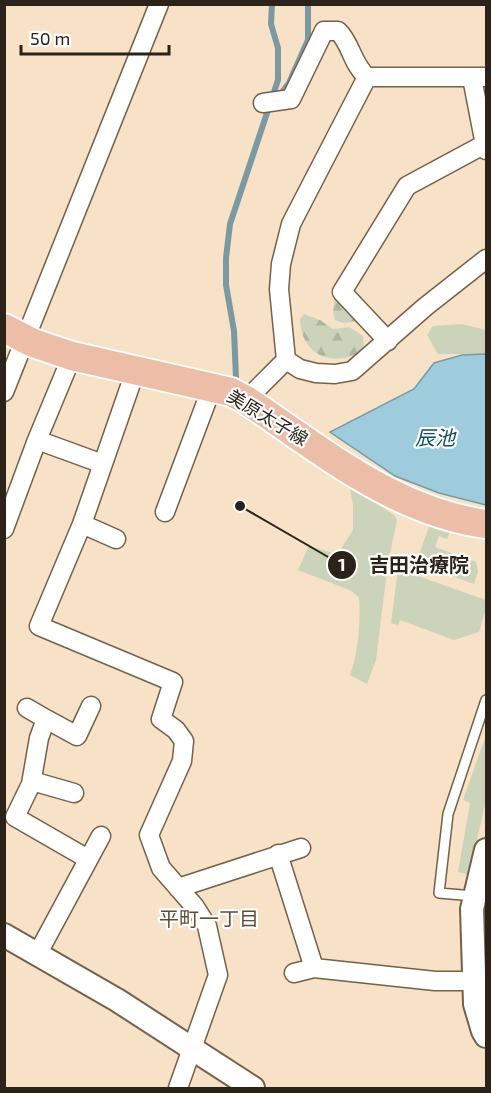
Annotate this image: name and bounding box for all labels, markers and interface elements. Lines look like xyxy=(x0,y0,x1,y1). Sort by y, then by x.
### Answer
scale bar xyxy=(21,18,170,56)
text: 50 m xyxy=(30,27,70,49)
street label: 美原太子線 xyxy=(224,384,312,450)
water label: 辰池 xyxy=(415,425,457,449)
callout: 吉田治療院 xyxy=(327,546,481,584)
text: 吉田治療院 xyxy=(369,552,469,576)
text: 1 xyxy=(338,553,346,575)
district label: 平町一丁目 xyxy=(159,906,259,930)

